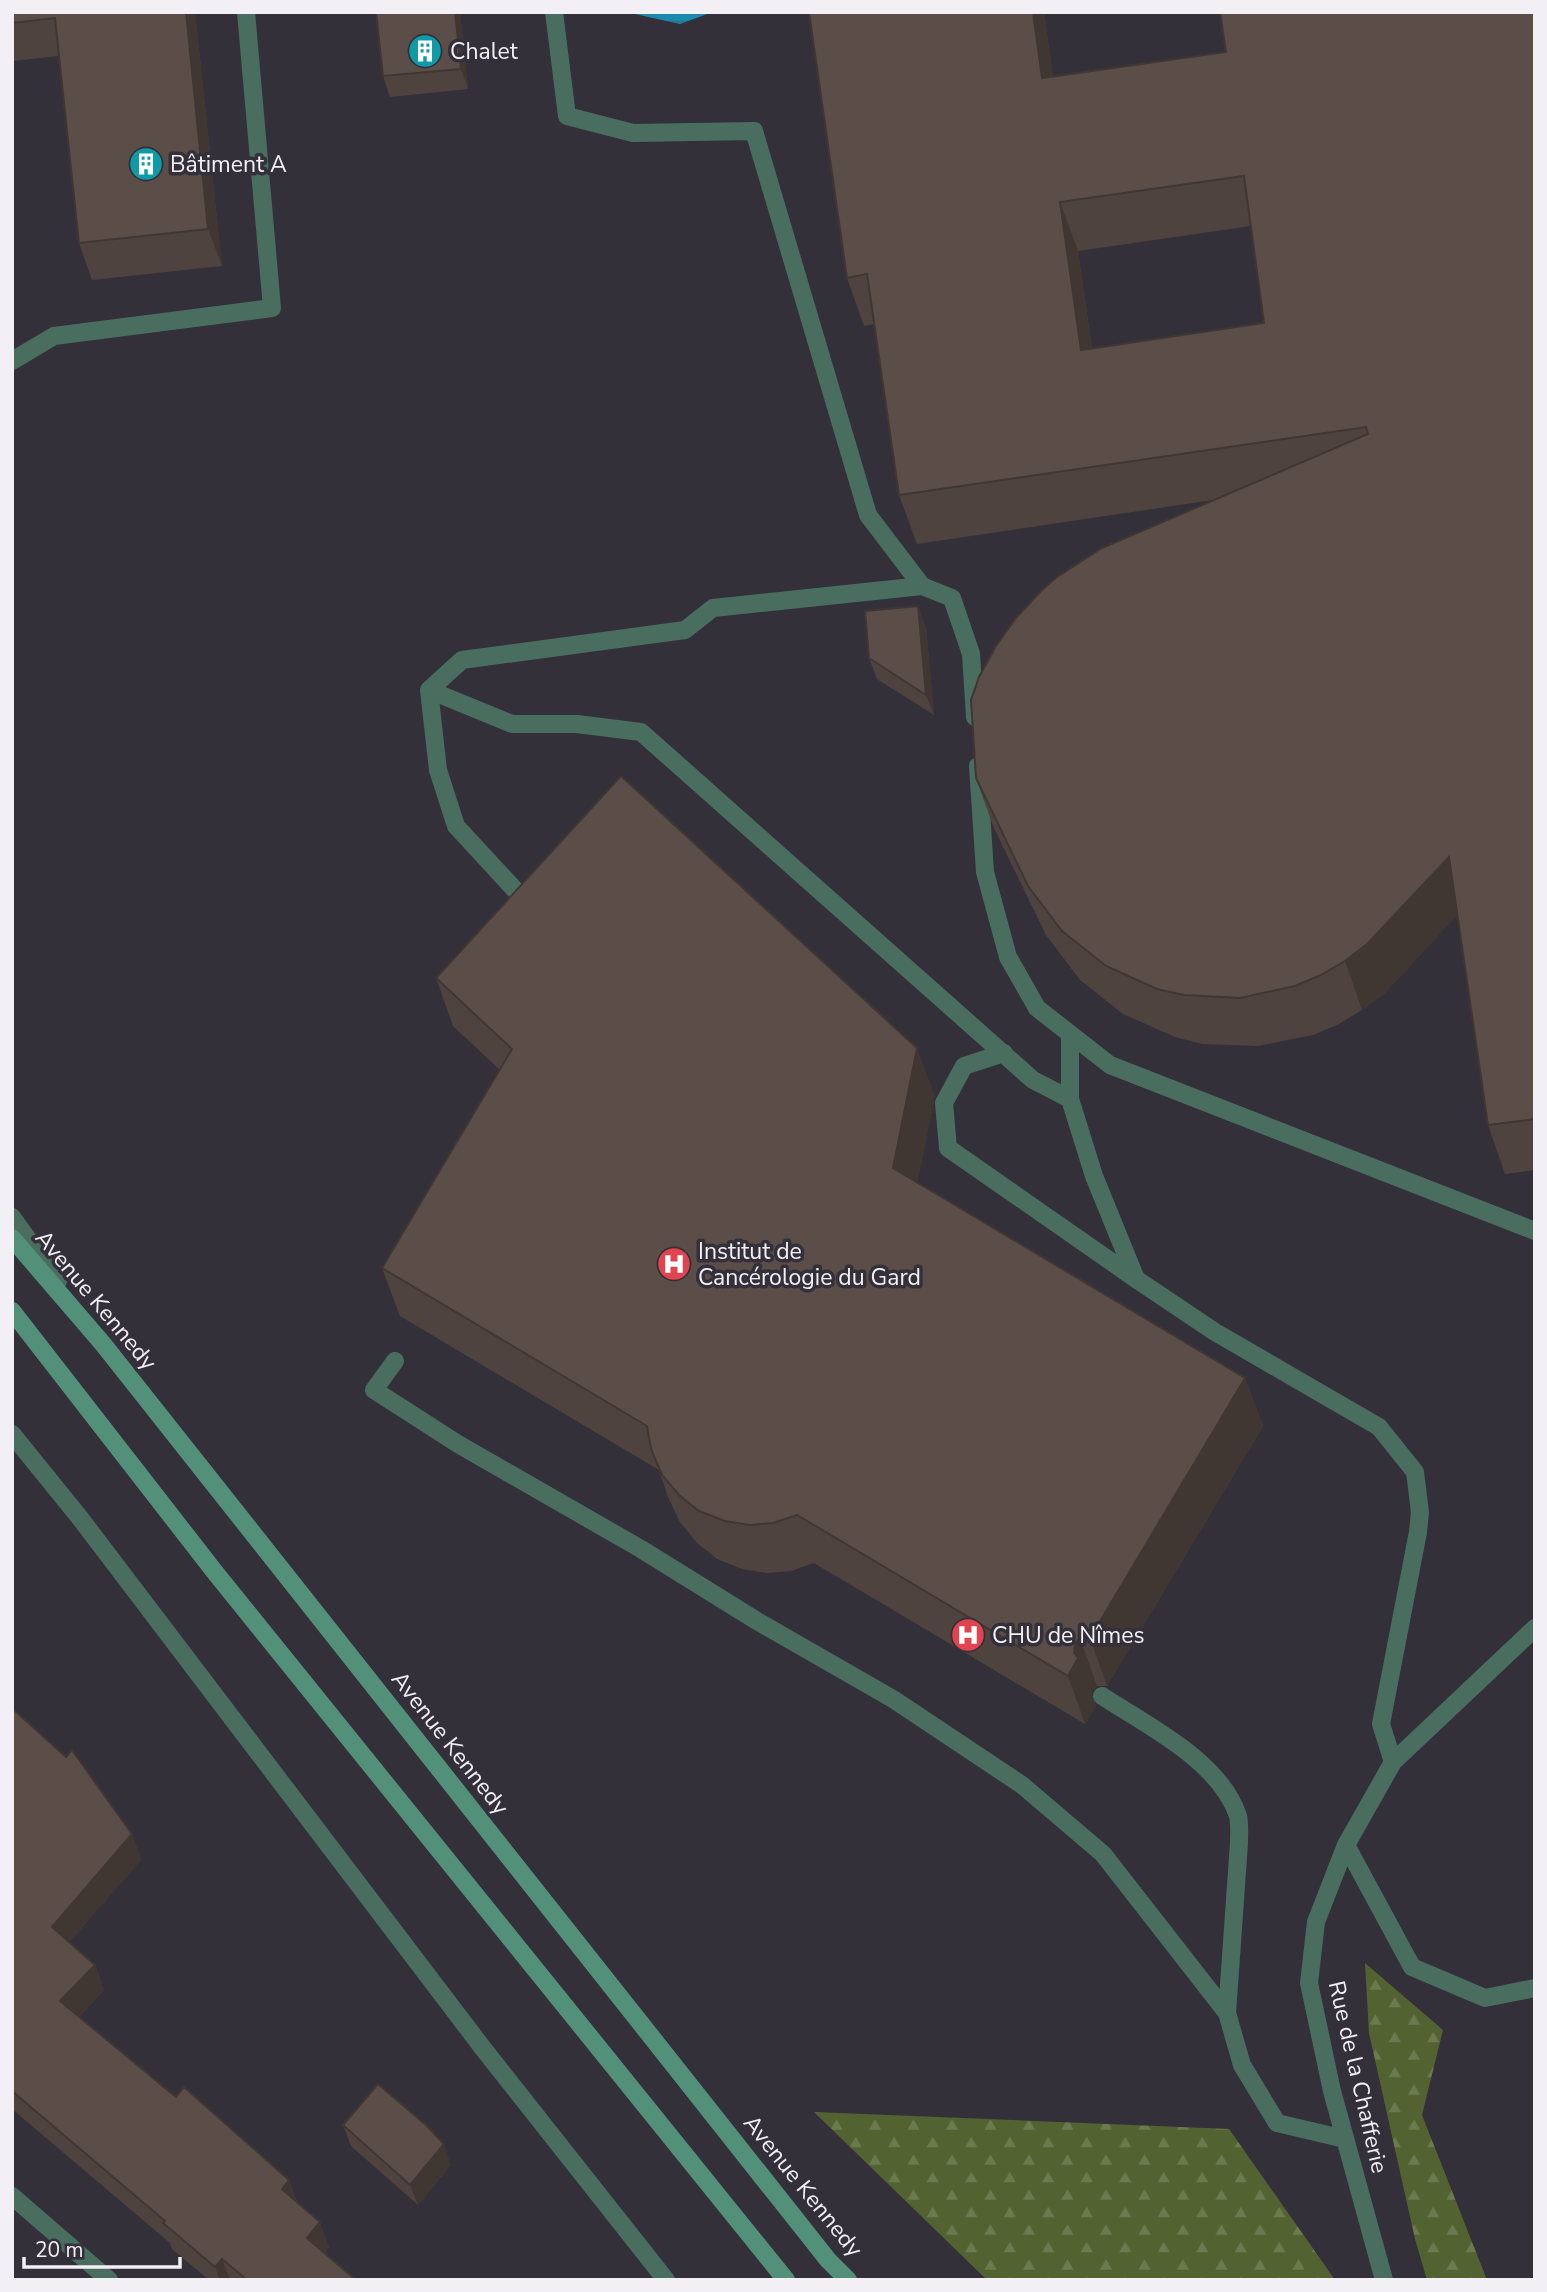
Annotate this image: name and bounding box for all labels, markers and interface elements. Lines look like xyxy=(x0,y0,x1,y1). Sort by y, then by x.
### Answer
building icon: Chalet xyxy=(406,32,444,70)
place label: Chalet xyxy=(450,36,519,67)
building icon: Bâtiment A xyxy=(127,145,165,183)
place label: Bâtiment A xyxy=(170,149,287,180)
street label: Avenue Kennedy xyxy=(28,1223,164,1377)
place label: Institut de Cancérologie du Gard xyxy=(698,1236,921,1293)
hospital icon: Institut de Cancérologie du Gard xyxy=(655,1245,693,1283)
hospital icon: CHU de Nîmes xyxy=(949,1616,987,1654)
place label: CHU de Nîmes xyxy=(992,1620,1145,1651)
street label: Avenue Kennedy xyxy=(384,1665,516,1821)
street label: Rue de la Chafferie xyxy=(1321,1978,1395,2176)
street label: Avenue Kennedy xyxy=(736,2109,870,2264)
scale bar xyxy=(24,2226,180,2270)
text: 20 m xyxy=(35,2236,84,2264)

